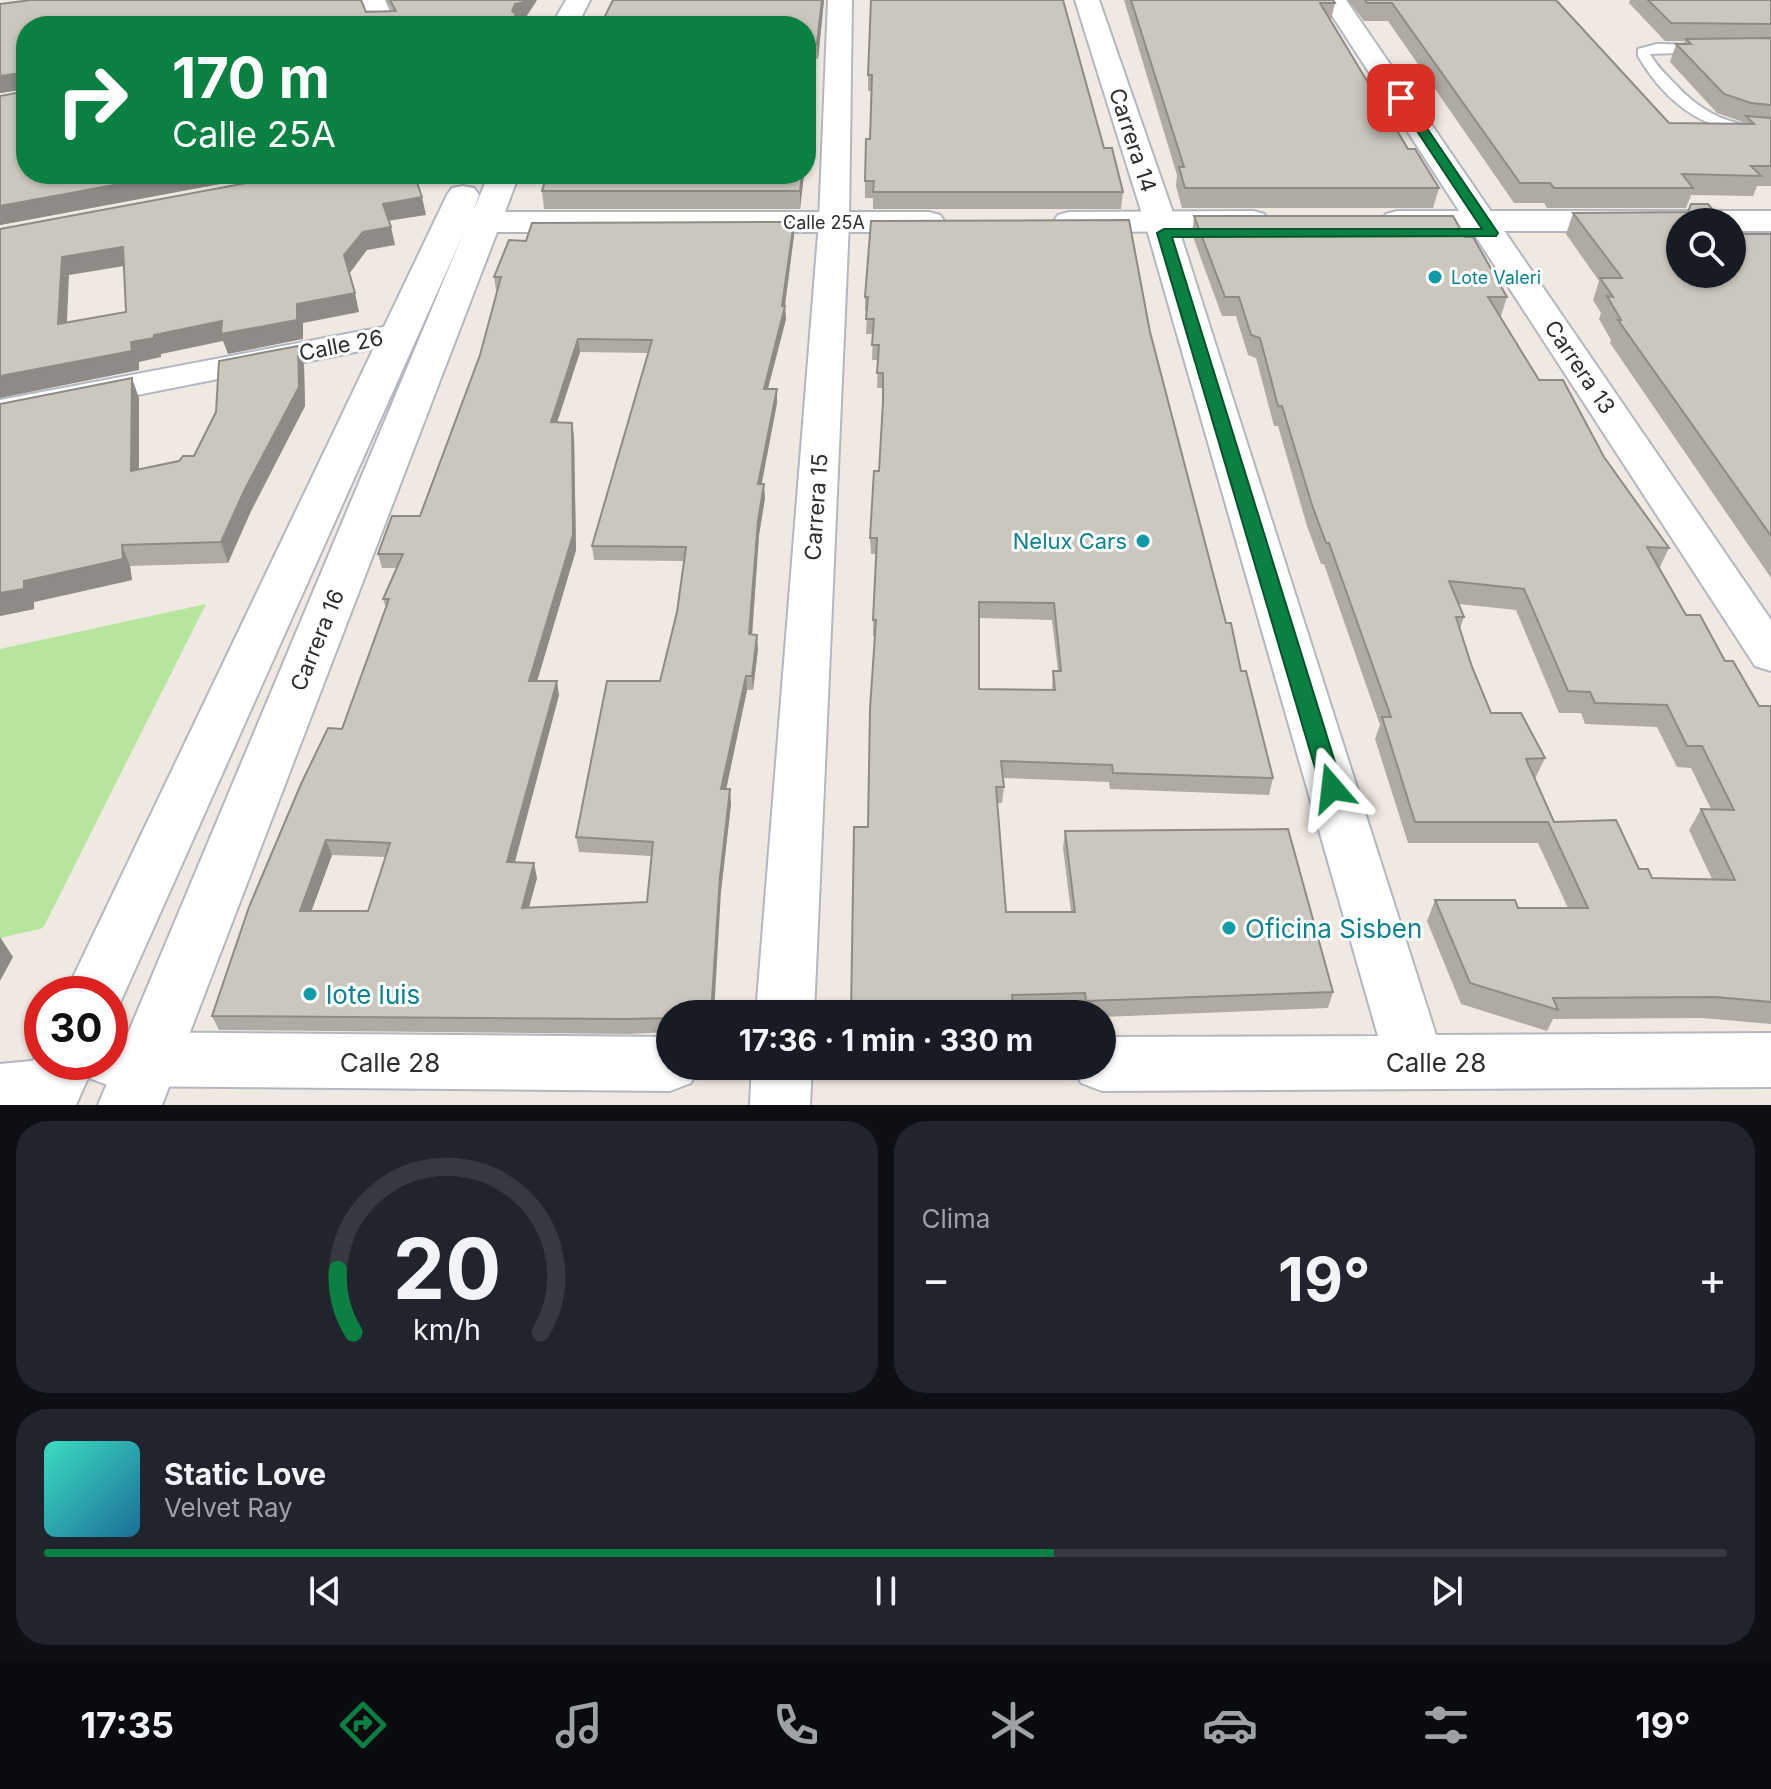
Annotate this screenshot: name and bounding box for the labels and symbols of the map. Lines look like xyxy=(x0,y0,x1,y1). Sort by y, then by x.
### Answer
pin xyxy=(1367,64,1435,132)
street label: Carrera 14 xyxy=(1104,85,1162,195)
street label: Calle 25A xyxy=(783,212,865,233)
place label: Lote Valeri xyxy=(1451,267,1541,288)
marker: Lote Valeri xyxy=(1426,268,1444,286)
street label: Carrera 13 xyxy=(1539,315,1621,419)
street label: Calle 26 xyxy=(297,324,385,366)
street label: Carrera 15 xyxy=(799,453,833,561)
place label: Nelux Cars xyxy=(1013,528,1127,554)
marker: Nelux Cars xyxy=(1134,532,1152,550)
street label: Carrera 16 xyxy=(285,585,349,695)
position arrow xyxy=(1290,746,1374,830)
place label: Oficina Sisben xyxy=(1245,913,1422,944)
marker: Oficina Sisben xyxy=(1220,919,1238,937)
speed limit sign: 30 xyxy=(24,976,128,1080)
place label: lote luis xyxy=(326,979,420,1010)
marker: lote luis xyxy=(301,985,319,1003)
street label: Calle 28 xyxy=(340,1047,440,1078)
street label: Calle 28 xyxy=(1386,1047,1486,1078)

